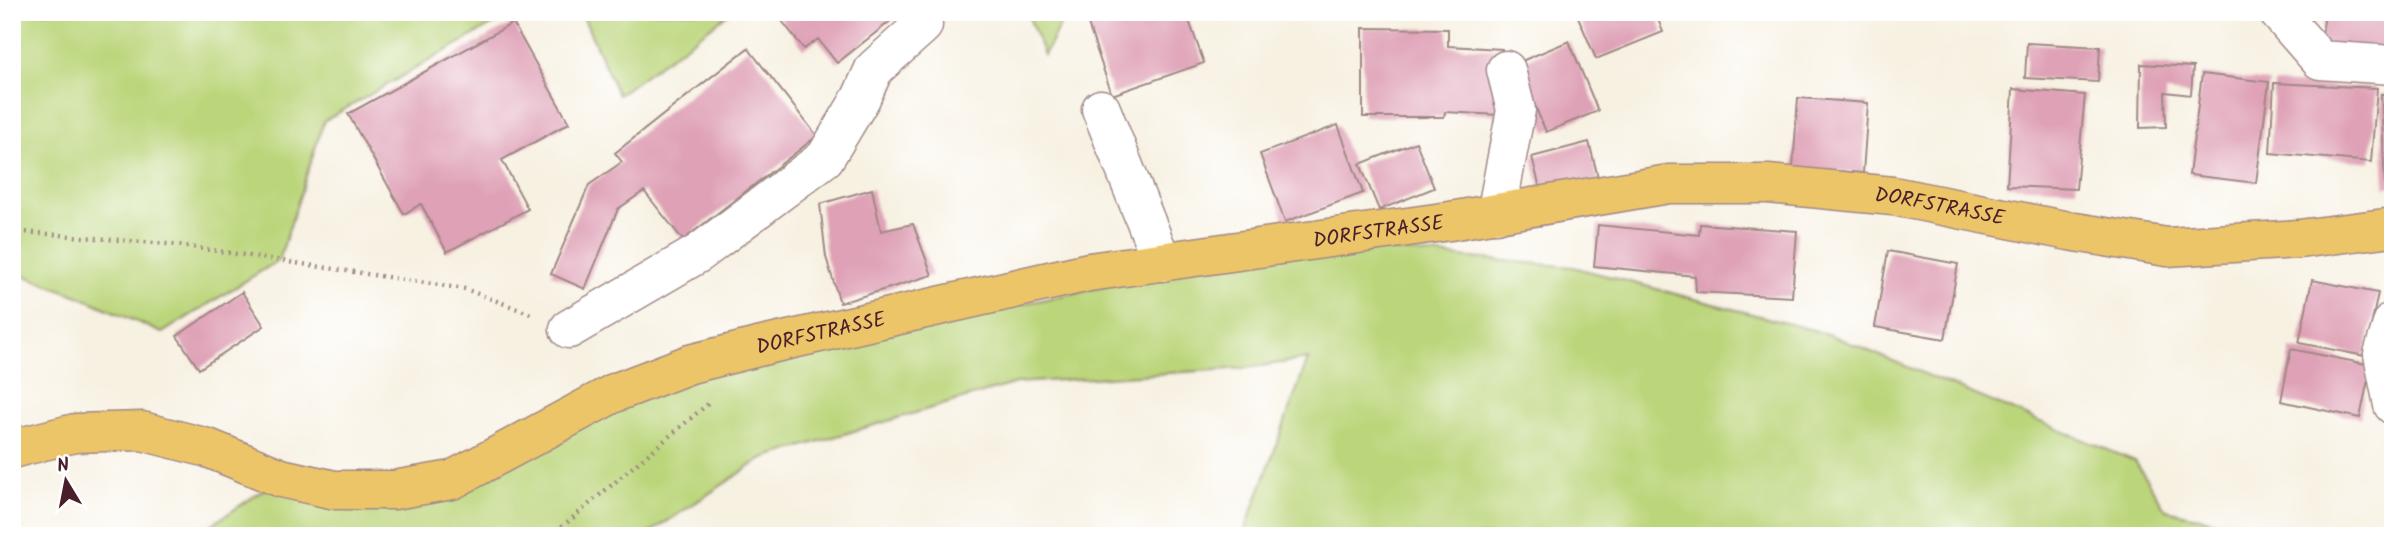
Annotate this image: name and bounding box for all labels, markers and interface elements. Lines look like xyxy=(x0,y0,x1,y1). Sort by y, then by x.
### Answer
street label: DORFSTRASSE xyxy=(1873,179,2008,236)
street label: DORFSTRASSE xyxy=(1311,207,1447,258)
street label: DORFSTRASSE xyxy=(753,303,890,365)
north arrow xyxy=(32,447,102,516)
text: N xyxy=(55,450,72,482)

